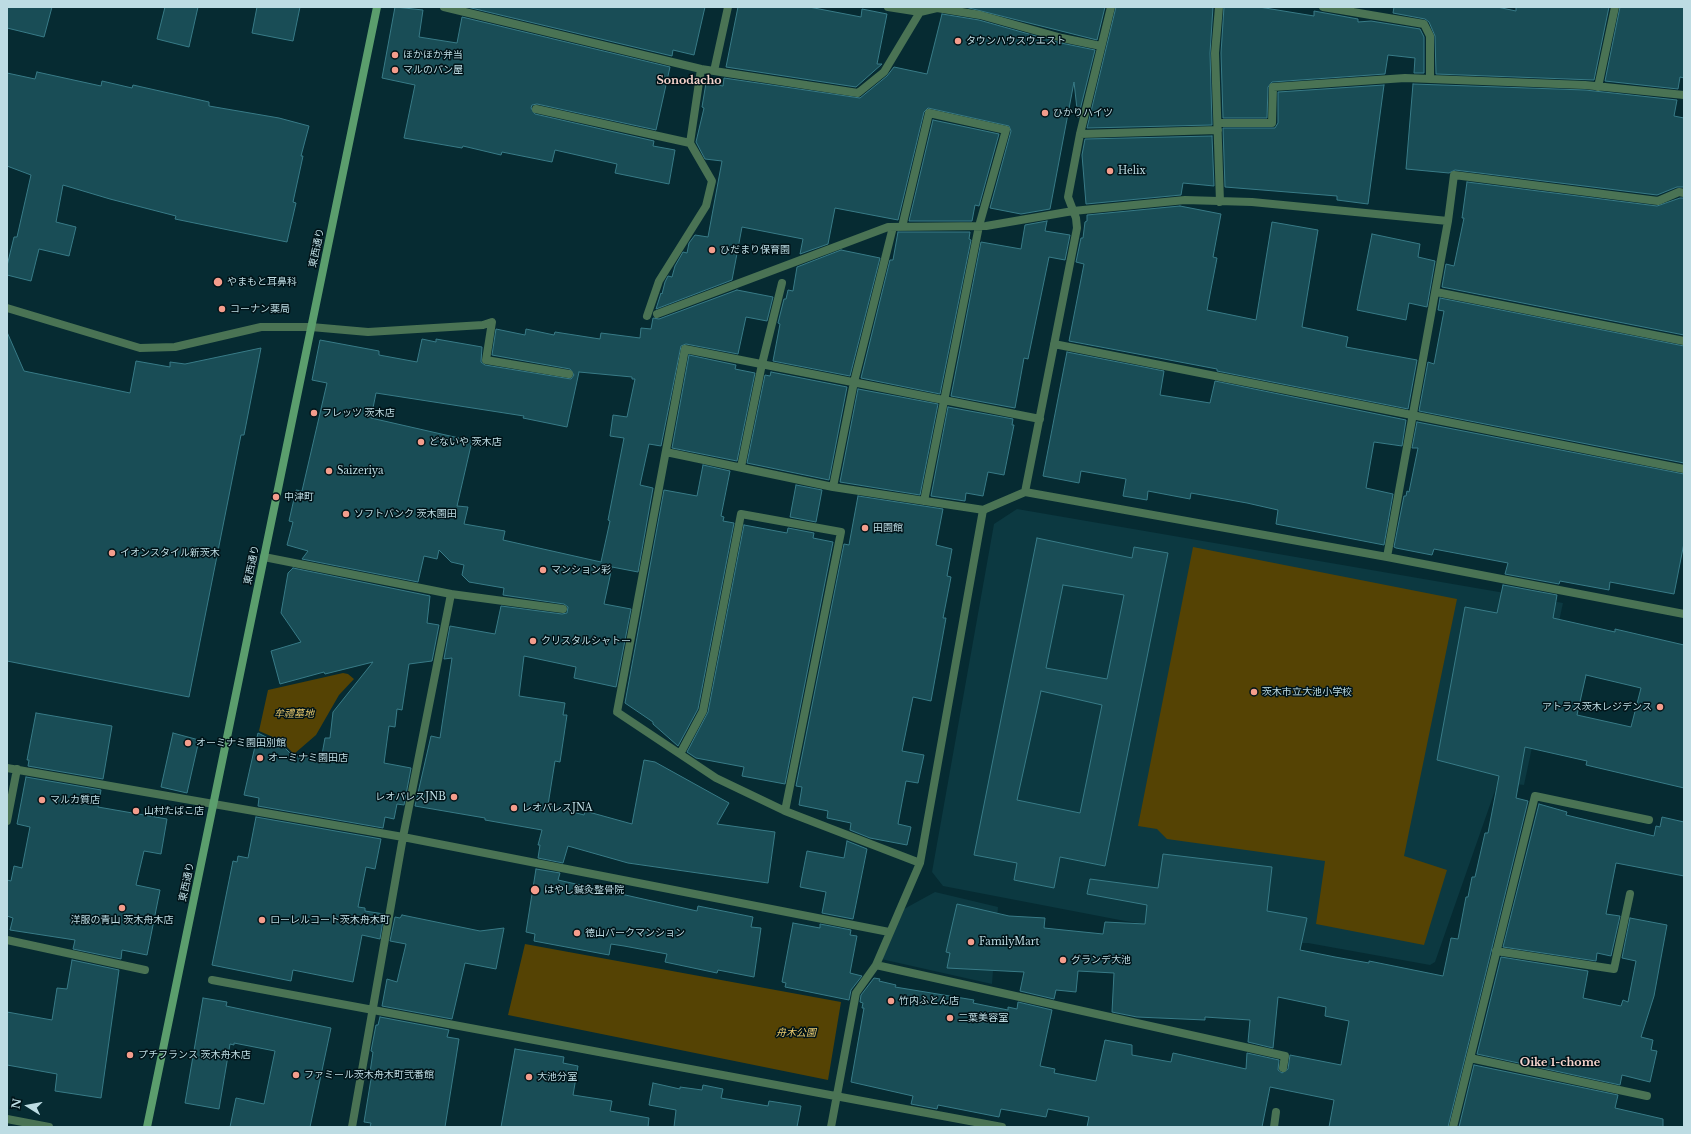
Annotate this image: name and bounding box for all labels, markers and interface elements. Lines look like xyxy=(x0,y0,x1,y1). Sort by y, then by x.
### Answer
place label: タウンハウスウエスト xyxy=(966,35,1066,47)
marker: タウンハウスウエスト xyxy=(953,36,963,46)
place label: ほかほか弁当 xyxy=(403,49,463,61)
marker: ほかほか弁当 xyxy=(390,50,400,60)
place label: マルのパン屋 xyxy=(403,64,463,76)
marker: マルのパン屋 xyxy=(390,65,400,75)
district label: Sonodacho xyxy=(656,74,722,88)
place label: ひかりハイツ xyxy=(1053,107,1113,119)
marker: ひかりハイツ xyxy=(1040,108,1050,118)
place label: Helix xyxy=(1118,165,1145,177)
marker: Helix xyxy=(1105,166,1115,176)
street label: 東西通り xyxy=(307,227,327,269)
place label: ひだまり保育園 xyxy=(720,244,790,256)
marker: ひだまり保育園 xyxy=(707,245,717,255)
marker: やまもと耳鼻科 xyxy=(212,276,224,288)
place label: やまもと耳鼻科 xyxy=(227,276,297,288)
place label: コーナン薬局 xyxy=(230,303,290,315)
marker: コーナン薬局 xyxy=(217,304,227,314)
place label: フレッツ 茨木店 xyxy=(322,407,395,419)
marker: フレッツ 茨木店 xyxy=(309,408,319,418)
place label: どないや 茨木店 xyxy=(429,436,502,448)
marker: どないや 茨木店 xyxy=(416,437,426,447)
place label: Saizeriya xyxy=(337,465,384,477)
marker: Saizeriya xyxy=(324,466,334,476)
place label: 中津町 xyxy=(284,491,314,503)
marker: 中津町 xyxy=(271,492,281,502)
place label: ソフトバンク 茨木園田 xyxy=(354,508,457,520)
marker: ソフトバンク 茨木園田 xyxy=(341,509,351,519)
place label: 田園館 xyxy=(873,522,903,534)
marker: 田園館 xyxy=(860,523,870,533)
street label: 東西通り xyxy=(242,544,262,586)
place label: イオンスタイル新茨木 xyxy=(120,547,220,559)
marker: イオンスタイル新茨木 xyxy=(107,548,117,558)
place label: マンション彩 xyxy=(551,564,611,576)
marker: マンション彩 xyxy=(538,565,548,575)
place label: クリスタルシャトー xyxy=(541,635,631,647)
marker: クリスタルシャトー xyxy=(528,636,538,646)
place label: 茨木市立大池小学校 xyxy=(1262,686,1352,698)
marker: 茨木市立大池小学校 xyxy=(1249,687,1259,697)
place label: アトラス茨木レジデンス xyxy=(1542,701,1652,713)
marker: アトラス茨木レジデンス xyxy=(1655,702,1665,712)
park label: 牟禮墓地 xyxy=(274,708,314,720)
place label: オーミナミ園田別館 xyxy=(196,737,286,749)
marker: オーミナミ園田別館 xyxy=(183,738,193,748)
place label: オーミナミ園田店 xyxy=(268,752,348,764)
marker: オーミナミ園田店 xyxy=(255,753,265,763)
place label: レオパレスJNB xyxy=(375,791,446,803)
marker: レオパレスJNB xyxy=(449,792,459,802)
place label: マルカ質店 xyxy=(50,794,100,806)
marker: マルカ質店 xyxy=(37,795,47,805)
place label: レオパレスJNA xyxy=(522,802,593,814)
marker: レオパレスJNA xyxy=(509,803,519,813)
place label: 山村たばこ店 xyxy=(144,805,204,817)
marker: 山村たばこ店 xyxy=(131,806,141,816)
street label: 東西通り xyxy=(177,861,197,903)
marker: はやし鍼灸整骨院 xyxy=(529,884,541,896)
place label: はやし鍼灸整骨院 xyxy=(544,884,624,896)
marker: 洋服の青山 茨木舟木店 xyxy=(117,903,127,913)
place label: 洋服の青山 茨木舟木店 xyxy=(71,914,173,926)
place label: ローレルコート茨木舟木町 xyxy=(270,914,390,926)
marker: ローレルコート茨木舟木町 xyxy=(257,915,267,925)
place label: 徳山パークマンション xyxy=(585,927,685,939)
marker: 徳山パークマンション xyxy=(572,928,582,938)
place label: FamilyMart xyxy=(979,936,1039,948)
marker: FamilyMart xyxy=(966,937,976,947)
place label: グランデ大池 xyxy=(1071,954,1131,966)
marker: グランデ大池 xyxy=(1058,955,1068,965)
place label: 竹内ふとん店 xyxy=(899,995,959,1007)
marker: 竹内ふとん店 xyxy=(886,996,896,1006)
place label: 二葉美容室 xyxy=(958,1012,1008,1024)
marker: 二葉美容室 xyxy=(945,1013,955,1023)
park label: 舟木公園 xyxy=(776,1027,816,1039)
place label: プチフランス 茨木舟木店 xyxy=(138,1049,251,1061)
marker: プチフランス 茨木舟木店 xyxy=(125,1050,135,1060)
district label: Oike 1-chome xyxy=(1520,1056,1600,1070)
place label: ファミール茨木舟木町弐番館 xyxy=(304,1069,434,1081)
marker: ファミール茨木舟木町弐番館 xyxy=(291,1070,301,1080)
place label: 大池分室 xyxy=(537,1071,577,1083)
marker: 大池分室 xyxy=(524,1072,534,1082)
north arrow xyxy=(8,1086,48,1126)
text: N xyxy=(8,1097,24,1110)

